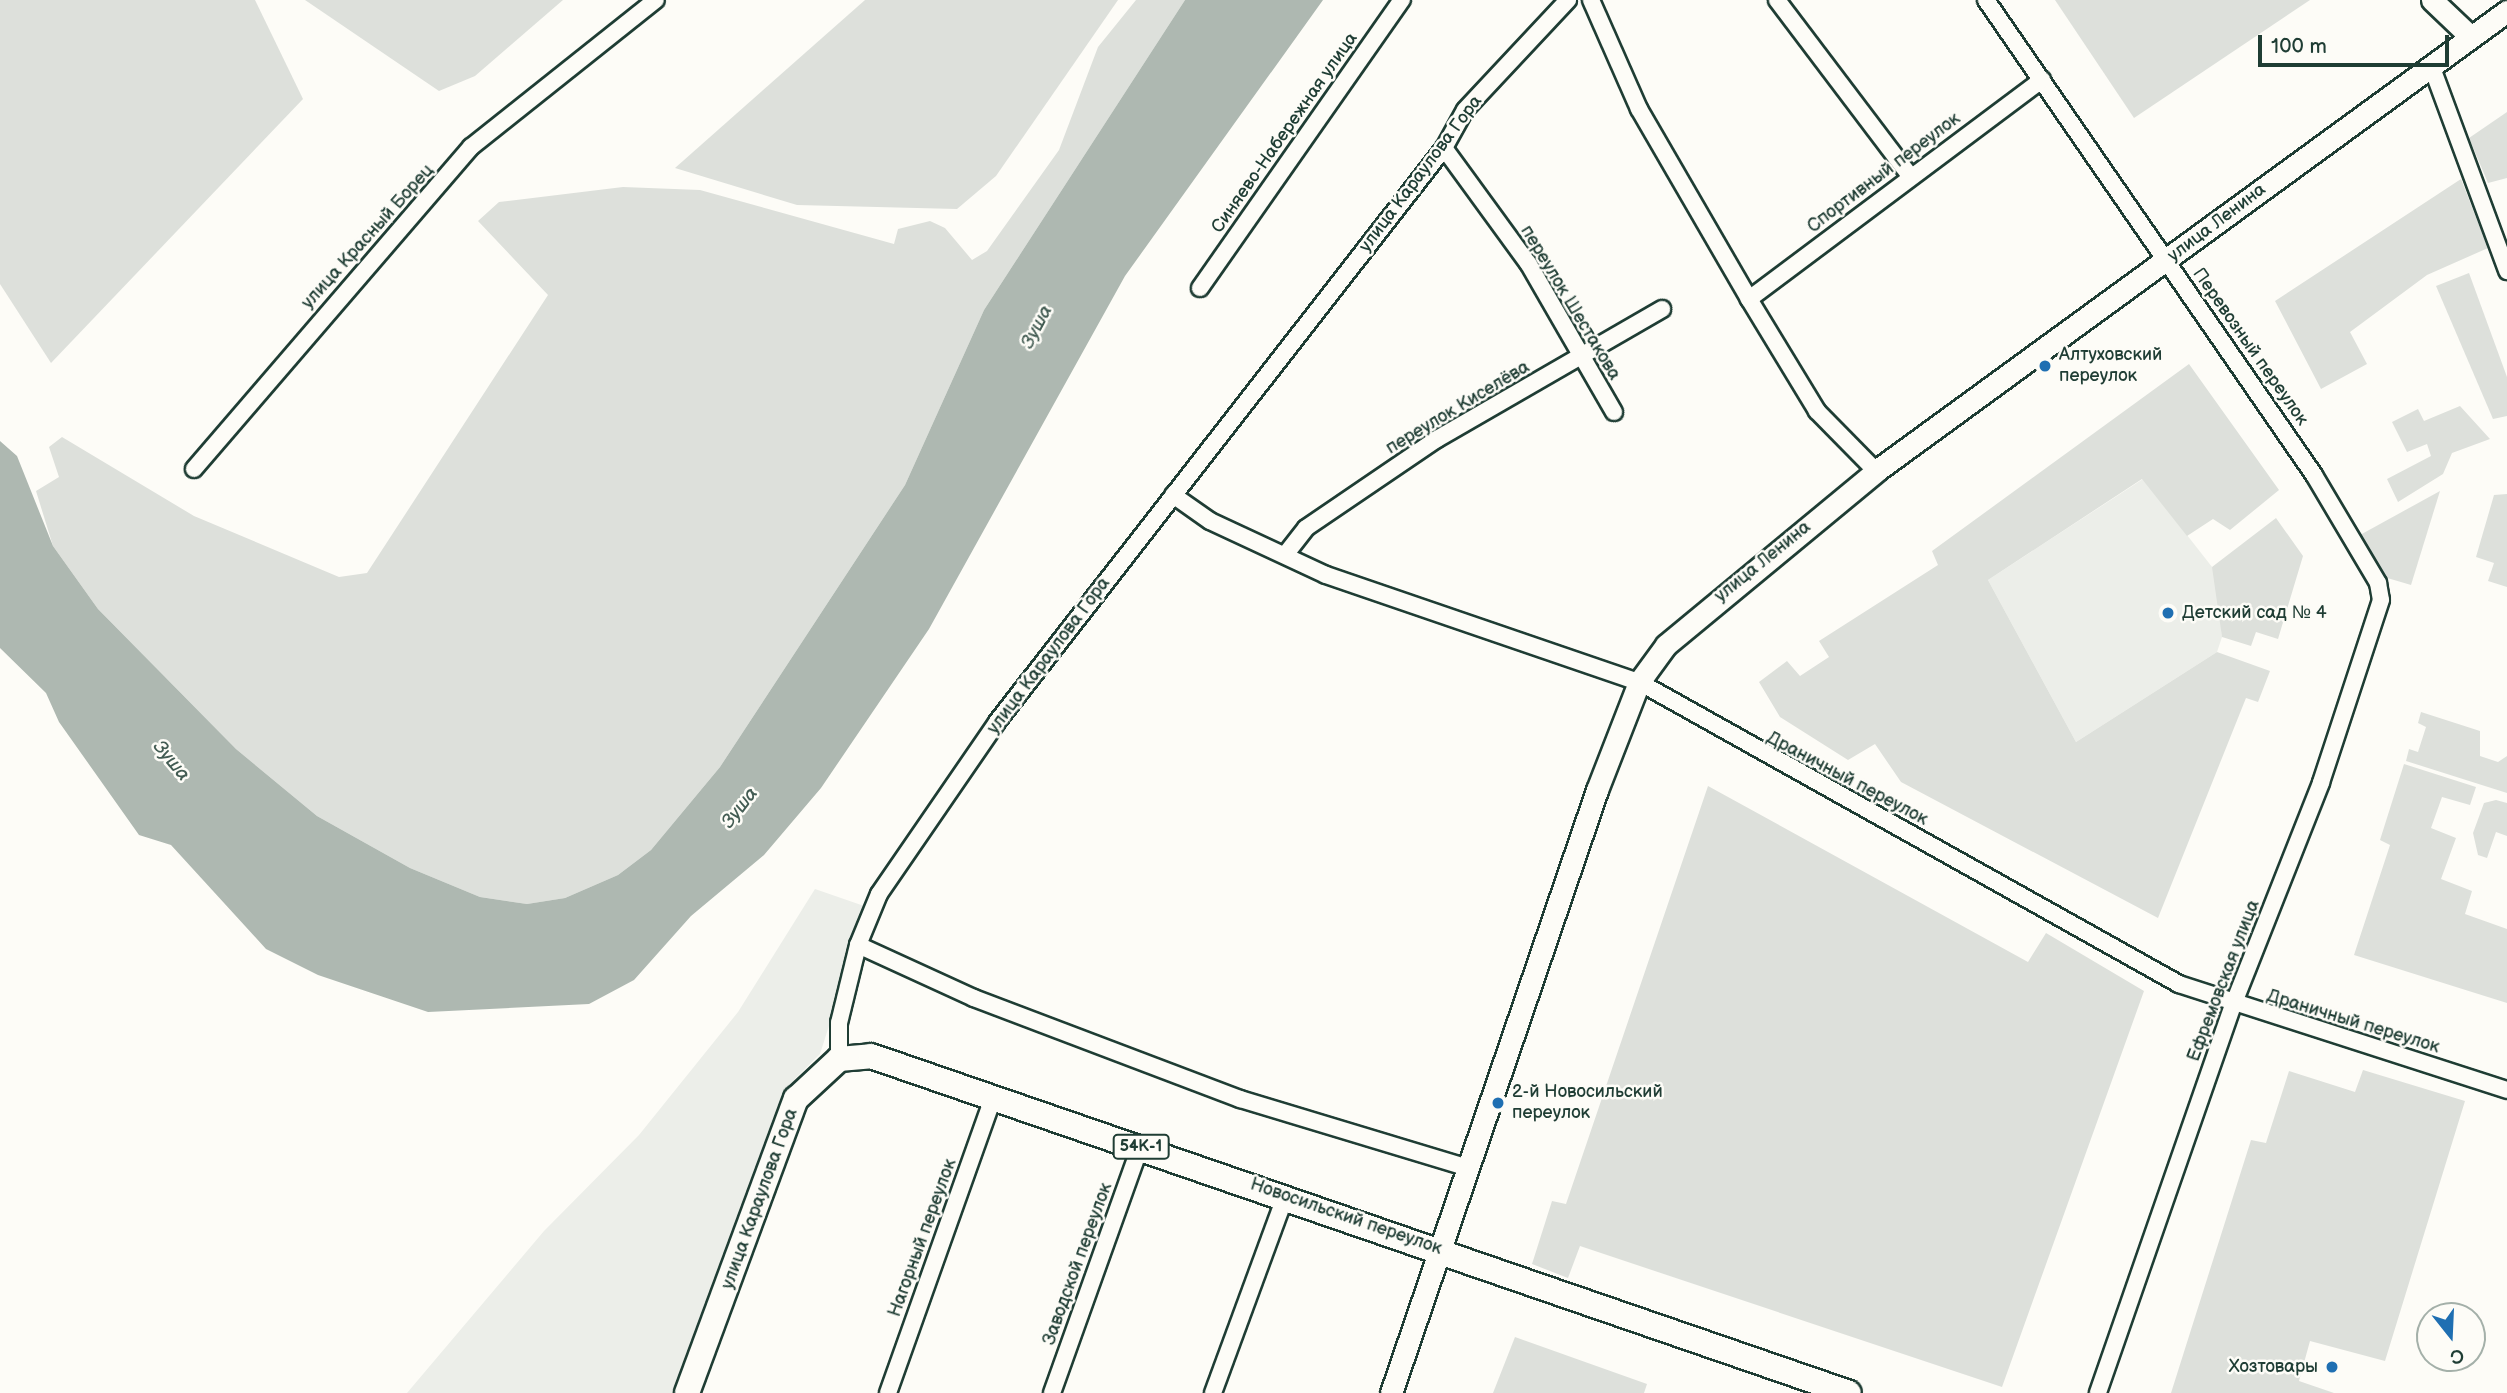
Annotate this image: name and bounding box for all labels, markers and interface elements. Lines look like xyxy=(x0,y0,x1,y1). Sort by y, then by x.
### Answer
scale bar xyxy=(2262,21,2453,65)
street label: Синяево-Набережная улица xyxy=(1207,29,1363,237)
text: 100 m xyxy=(2271,34,2327,59)
street label: улица Караулова Гора xyxy=(1355,91,1487,257)
street label: Спортивный переулок xyxy=(1803,108,1965,238)
street label: улица Красный Борец xyxy=(297,160,439,314)
street label: улица Ленина xyxy=(2164,179,2270,267)
street label: переулок Шестакова xyxy=(1515,222,1625,384)
street label: Перевозный переулок xyxy=(2187,264,2313,430)
water label: Зуша xyxy=(1016,301,1058,353)
place label: Алтуховский переулок xyxy=(2059,345,2162,388)
street label: переулок Киселёва xyxy=(1382,357,1534,459)
marker: Алтуховский переулок xyxy=(2037,358,2053,374)
street label: улица Ленина xyxy=(1711,517,1815,607)
street label: улица Караулова Гора xyxy=(983,573,1115,739)
place label: Детский сад № 4 xyxy=(2182,602,2327,624)
marker: Детский сад № 4 xyxy=(2160,605,2176,621)
street label: Драничный переулок xyxy=(1763,727,1931,831)
water label: Зуша xyxy=(148,736,194,786)
water label: Зуша xyxy=(717,783,763,833)
street label: Ефремовская улица xyxy=(2183,897,2265,1065)
street label: Драничный переулок xyxy=(2264,985,2442,1059)
place label: 2-й Новосильский переулок xyxy=(1512,1082,1663,1124)
marker: 2-й Новосильский переулок xyxy=(1490,1095,1506,1111)
street label: улица Караулова Гора xyxy=(717,1106,803,1292)
road number: 54К-1 xyxy=(1111,1134,1171,1160)
street label: Нагорный переулок xyxy=(884,1156,962,1320)
street label: Новосильский переулок xyxy=(1247,1174,1445,1260)
street label: Заводской переулок xyxy=(1039,1180,1117,1348)
north arrow xyxy=(2416,1302,2486,1372)
text: С xyxy=(2447,1343,2467,1369)
place label: Хозтовары xyxy=(2229,1356,2318,1378)
marker: Хозтовары xyxy=(2324,1359,2340,1375)

